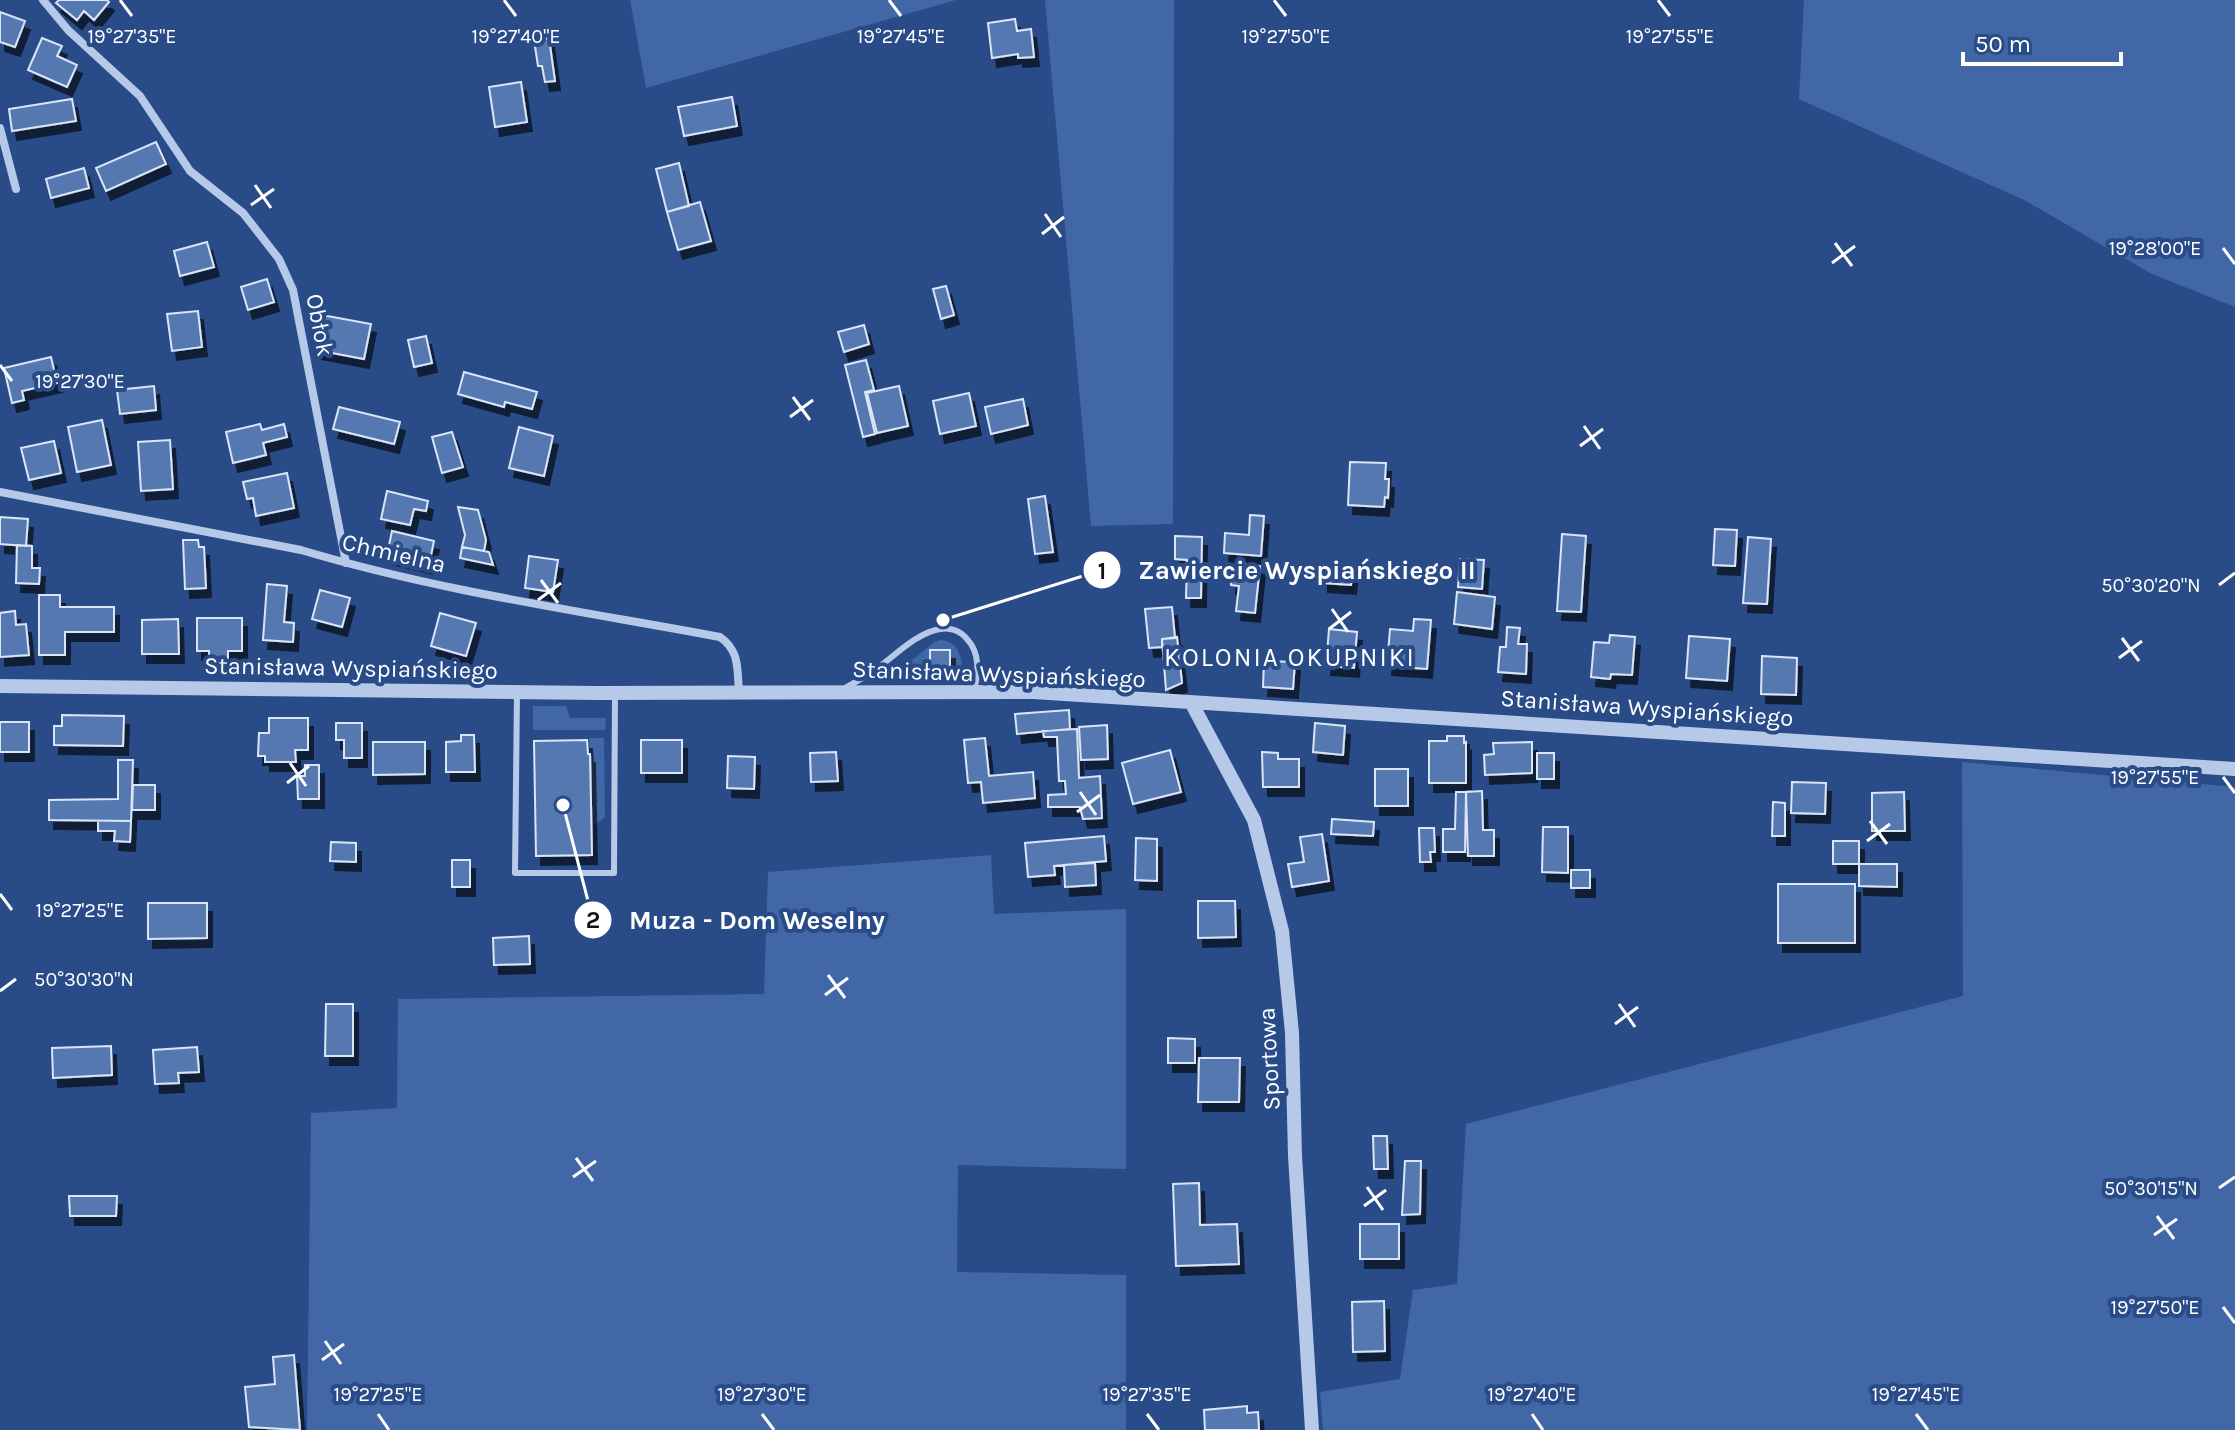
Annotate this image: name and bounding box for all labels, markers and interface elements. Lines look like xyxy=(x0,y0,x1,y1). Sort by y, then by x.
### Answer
scale bar xyxy=(1963,16,2121,66)
text: 19°27'35"E xyxy=(87,25,177,48)
text: 19°27'40"E xyxy=(471,25,561,48)
text: 19°27'45"E xyxy=(857,25,945,48)
text: 19°27'50"E xyxy=(1241,25,1331,48)
text: 19°27'55"E xyxy=(1626,25,1714,48)
text: 50 m xyxy=(1975,30,2031,58)
text: 19°28'00"E xyxy=(2109,237,2201,260)
street label: Obłok xyxy=(300,291,340,359)
text: 19°27'30"E xyxy=(35,370,125,393)
street label: Chmielna xyxy=(339,527,449,579)
callout: Zawiercie Wyspiańskiego II xyxy=(1082,545,1491,595)
text: Zawiercie Wyspiańskiego II xyxy=(1138,555,1476,586)
text: 1 xyxy=(1098,557,1106,585)
text: 50°30'20"N xyxy=(2101,574,2201,597)
district label: KOLONIA OKUPNIKI xyxy=(1164,642,1416,673)
street label: Stanisława Wyspiańskiego xyxy=(204,651,498,685)
street label: Stanisława Wyspiańskiego xyxy=(852,655,1146,693)
street label: Stanisława Wyspiańskiego xyxy=(1500,684,1794,732)
text: 19°27'55"E xyxy=(2111,766,2199,789)
callout: Muza - Dom Weselny xyxy=(573,895,901,945)
text: 19°27'25"E xyxy=(36,899,124,922)
text: Muza - Dom Weselny xyxy=(629,905,885,936)
text: 2 xyxy=(586,906,600,934)
text: 50°30'30"N xyxy=(34,968,134,991)
street label: Sportowa xyxy=(1252,1007,1286,1111)
text: 50°30'15"N xyxy=(2104,1177,2198,1200)
text: 19°27'50"E xyxy=(2110,1296,2200,1319)
text: 19°27'25"E xyxy=(334,1383,422,1406)
text: 19°27'30"E xyxy=(717,1383,807,1406)
text: 19°27'35"E xyxy=(1102,1383,1192,1406)
text: 19°27'40"E xyxy=(1487,1383,1577,1406)
text: 19°27'45"E xyxy=(1872,1383,1960,1406)

